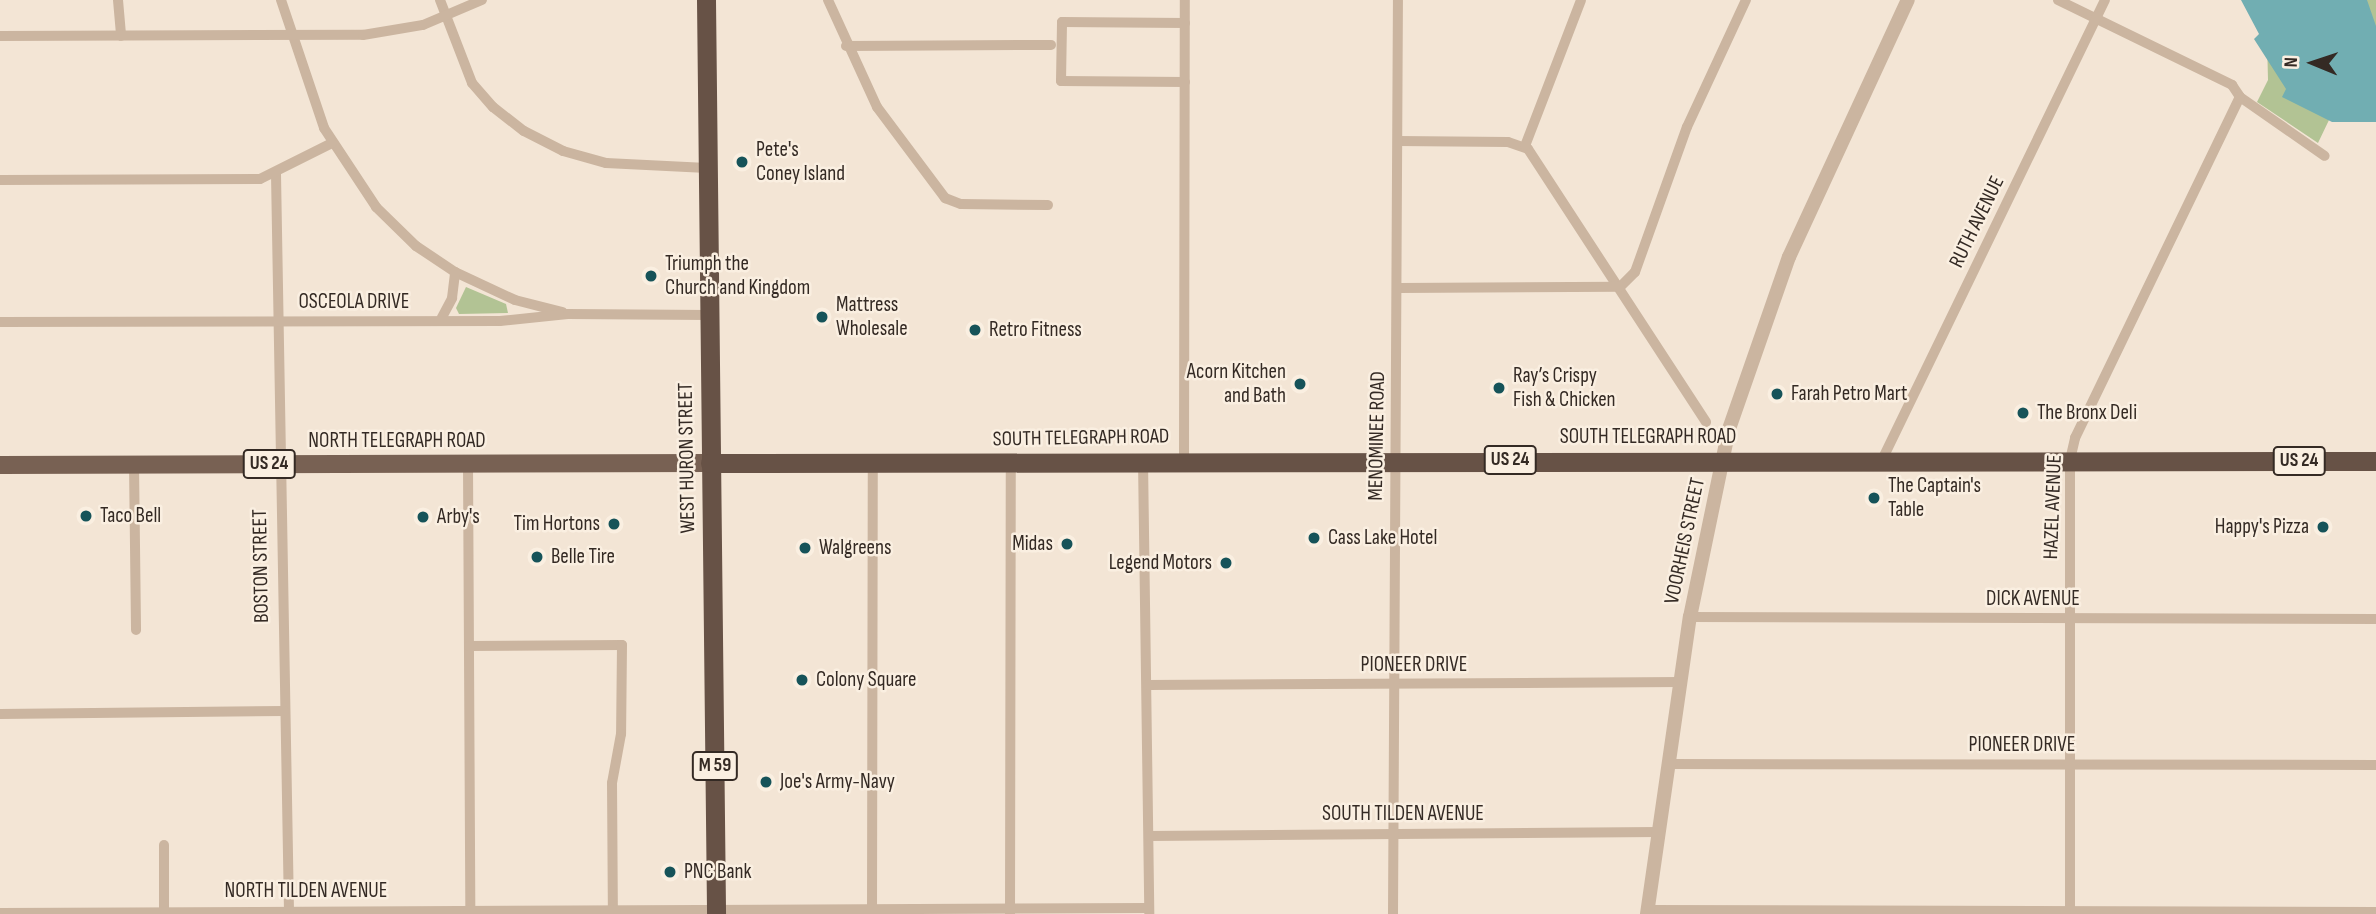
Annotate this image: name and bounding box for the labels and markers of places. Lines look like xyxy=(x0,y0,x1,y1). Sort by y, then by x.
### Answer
place label: Pete's Coney Island xyxy=(756,137,845,187)
marker: Pete's Coney Island xyxy=(734,154,750,170)
place label: Triumph the Church and Kingdom xyxy=(665,251,810,301)
marker: Triumph the Church and Kingdom xyxy=(643,268,659,284)
place label: Mattress Wholesale xyxy=(836,292,908,342)
marker: Mattress Wholesale xyxy=(814,309,830,325)
place label: Retro Fitness xyxy=(989,317,1082,343)
marker: Retro Fitness xyxy=(967,322,983,338)
place label: Acorn Kitchen and Bath xyxy=(1187,359,1286,409)
place label: Ray’s Crispy Fish & Chicken xyxy=(1513,363,1616,413)
marker: Acorn Kitchen and Bath xyxy=(1292,376,1308,392)
marker: Ray’s Crispy Fish & Chicken xyxy=(1491,380,1507,396)
place label: Farah Petro Mart xyxy=(1791,381,1907,407)
marker: Farah Petro Mart xyxy=(1769,386,1785,402)
place label: The Bronx Deli xyxy=(2037,400,2137,426)
marker: The Bronx Deli xyxy=(2015,405,2031,421)
place label: The Captain's Table xyxy=(1888,473,1981,523)
marker: The Captain's Table xyxy=(1866,490,1882,506)
place label: Taco Bell xyxy=(100,503,161,529)
place label: Arby's xyxy=(437,504,480,530)
marker: Taco Bell xyxy=(78,508,94,524)
marker: Arby's xyxy=(415,509,431,525)
place label: Tim Hortons xyxy=(514,511,600,537)
place label: Happy's Pizza xyxy=(2215,514,2309,540)
marker: Tim Hortons xyxy=(606,516,622,532)
marker: Happy's Pizza xyxy=(2315,519,2331,535)
place label: Cass Lake Hotel xyxy=(1328,525,1437,551)
marker: Cass Lake Hotel xyxy=(1306,530,1322,546)
place label: Midas xyxy=(1012,531,1053,557)
place label: Walgreens xyxy=(819,535,892,561)
marker: Midas xyxy=(1059,536,1075,552)
marker: Walgreens xyxy=(797,540,813,556)
place label: Belle Tire xyxy=(551,544,615,570)
marker: Belle Tire xyxy=(529,549,545,565)
place label: Legend Motors xyxy=(1109,550,1212,576)
marker: Legend Motors xyxy=(1218,555,1234,571)
place label: Colony Square xyxy=(816,667,916,693)
marker: Colony Square xyxy=(794,672,810,688)
place label: Joe's Army-Navy xyxy=(780,769,895,795)
marker: Joe's Army-Navy xyxy=(758,774,774,790)
place label: PNC Bank xyxy=(684,859,752,885)
marker: PNC Bank xyxy=(662,864,678,880)

